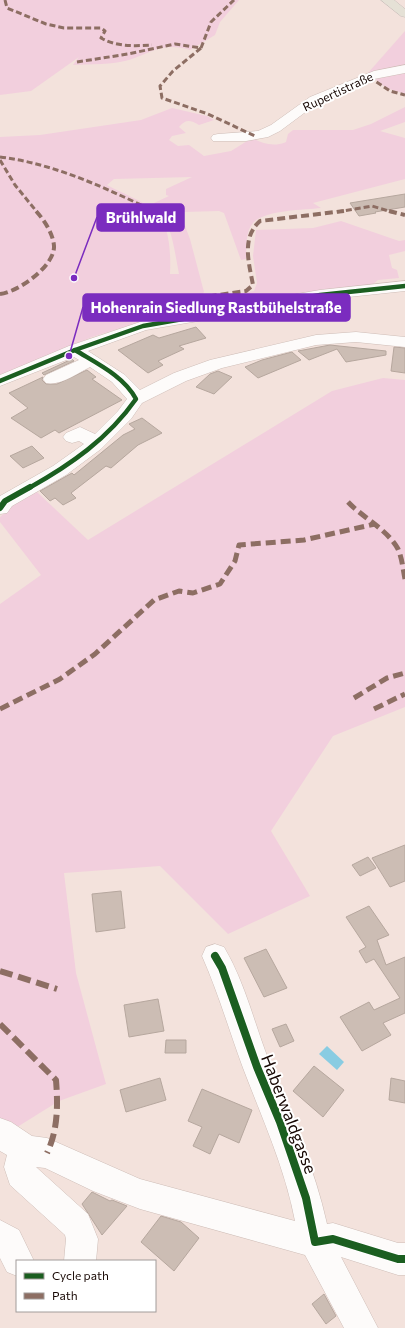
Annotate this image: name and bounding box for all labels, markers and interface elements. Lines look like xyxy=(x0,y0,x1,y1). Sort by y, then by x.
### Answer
street label: Rupertistraße xyxy=(300,69,375,113)
callout: Brühlwald xyxy=(97,204,184,231)
text: Brühlwald xyxy=(106,208,176,226)
callout: Hohenrain Siedlung Rastbühelstraße xyxy=(83,294,350,321)
text: Hohenrain Siedlung Rastbühelstraße xyxy=(90,298,342,316)
street label: Haberwaldgasse xyxy=(257,1051,322,1177)
legend xyxy=(16,1260,156,1312)
text: Cycle path xyxy=(52,1268,109,1282)
text: Path xyxy=(52,1288,78,1302)

